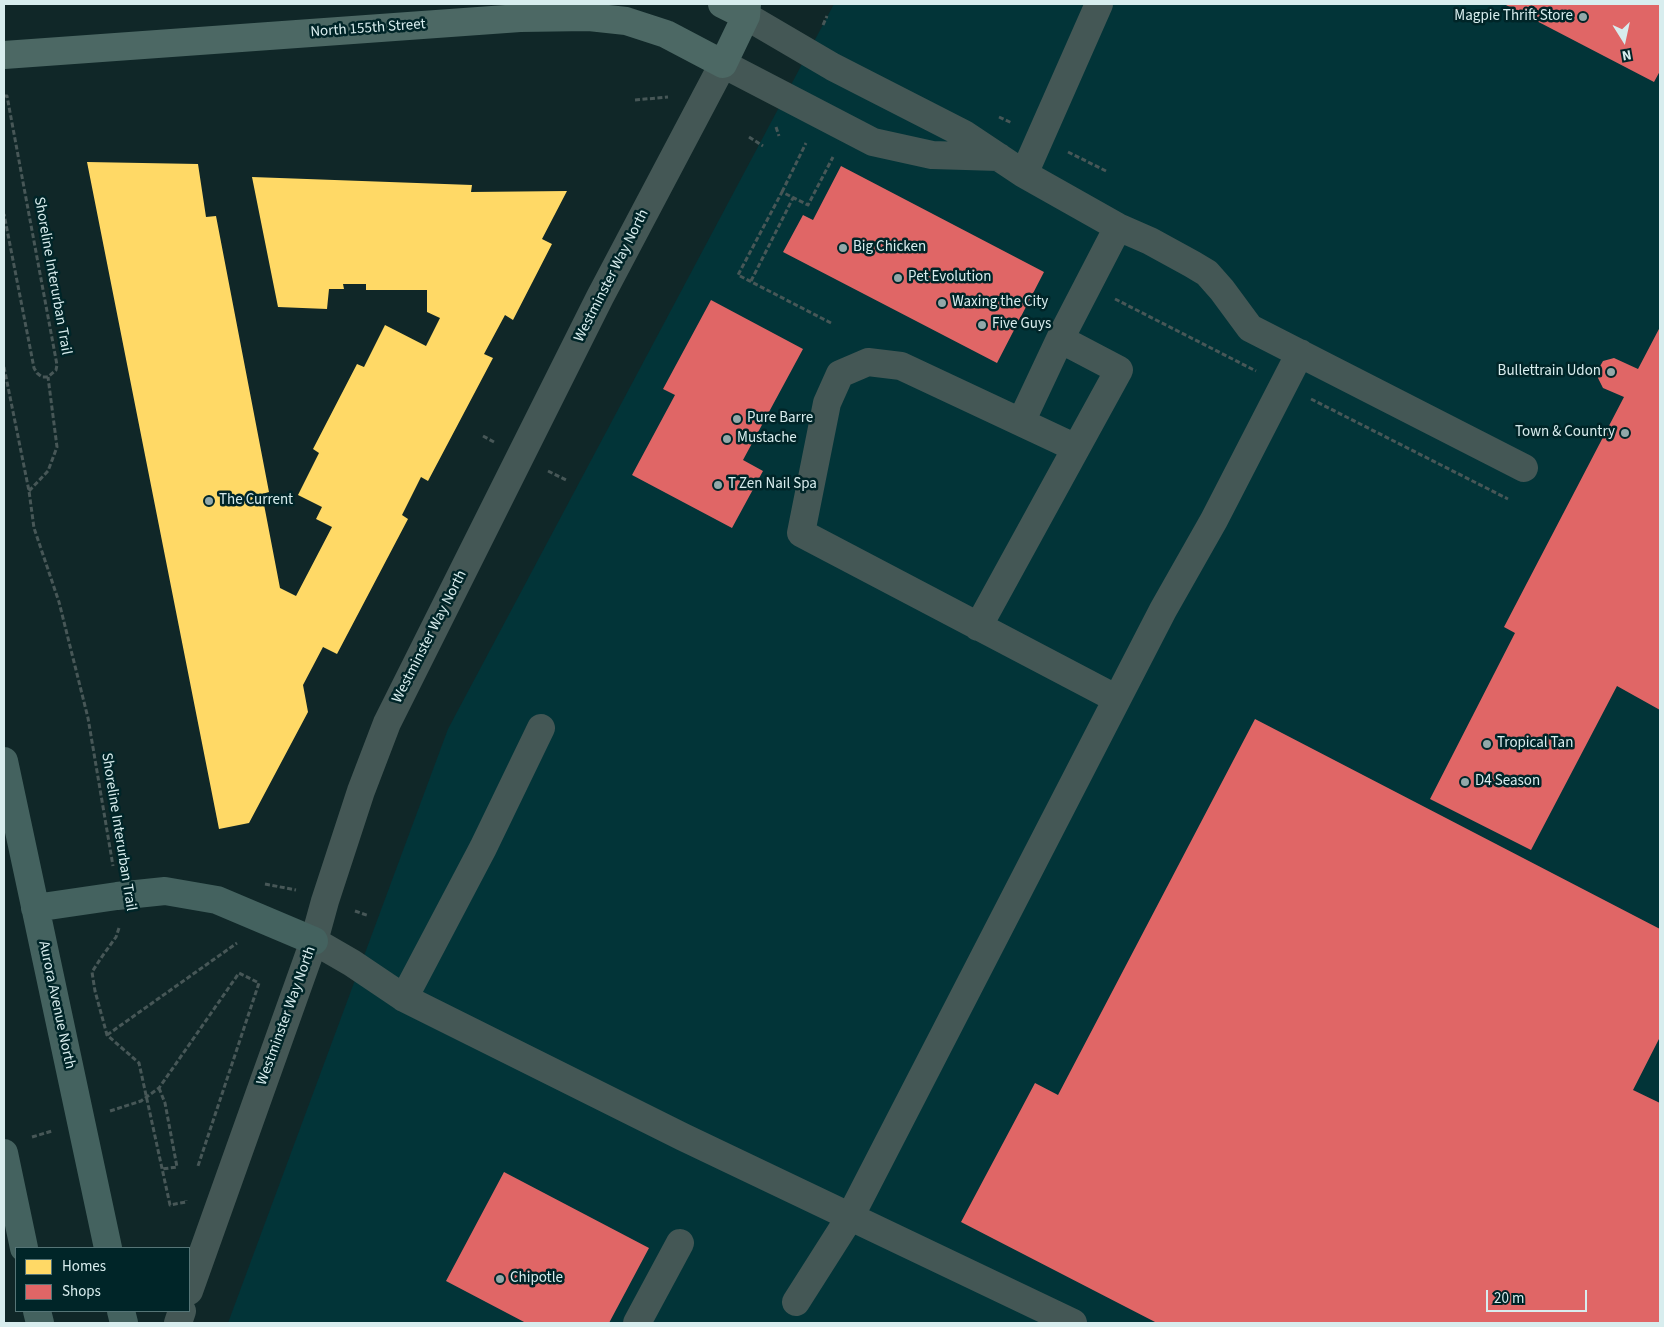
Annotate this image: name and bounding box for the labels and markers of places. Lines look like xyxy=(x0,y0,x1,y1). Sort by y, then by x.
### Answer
place label: Magpie Thrift Store xyxy=(1454,8,1573,26)
marker: Magpie Thrift Store xyxy=(1577,11,1589,23)
place label: Big Chicken xyxy=(853,239,926,257)
marker: Big Chicken xyxy=(837,242,849,254)
place label: Pet Evolution xyxy=(908,269,991,287)
marker: Pet Evolution xyxy=(892,272,904,284)
place label: Waxing the City xyxy=(952,294,1048,312)
marker: Waxing the City xyxy=(936,297,948,309)
place label: Five Guys xyxy=(992,316,1051,334)
marker: Five Guys xyxy=(976,319,988,331)
place label: Bullettrain Udon xyxy=(1498,363,1601,381)
marker: Bullettrain Udon xyxy=(1605,366,1617,378)
place label: Pure Barre xyxy=(747,410,813,428)
marker: Pure Barre xyxy=(731,413,743,425)
place label: Town & Country xyxy=(1515,424,1615,442)
marker: Town & Country xyxy=(1619,427,1631,439)
place label: Mustache xyxy=(737,430,797,448)
marker: Mustache xyxy=(721,433,733,445)
place label: T Zen Nail Spa xyxy=(728,476,817,494)
marker: T Zen Nail Spa xyxy=(712,479,724,491)
place label: The Current xyxy=(219,492,293,510)
marker: The Current xyxy=(203,495,215,507)
place label: Tropical Tan xyxy=(1497,735,1573,753)
marker: Tropical Tan xyxy=(1481,738,1493,750)
place label: D4 Season xyxy=(1475,773,1540,791)
marker: D4 Season xyxy=(1459,776,1471,788)
place label: Chipotle xyxy=(510,1270,563,1288)
marker: Chipotle xyxy=(494,1273,506,1285)

